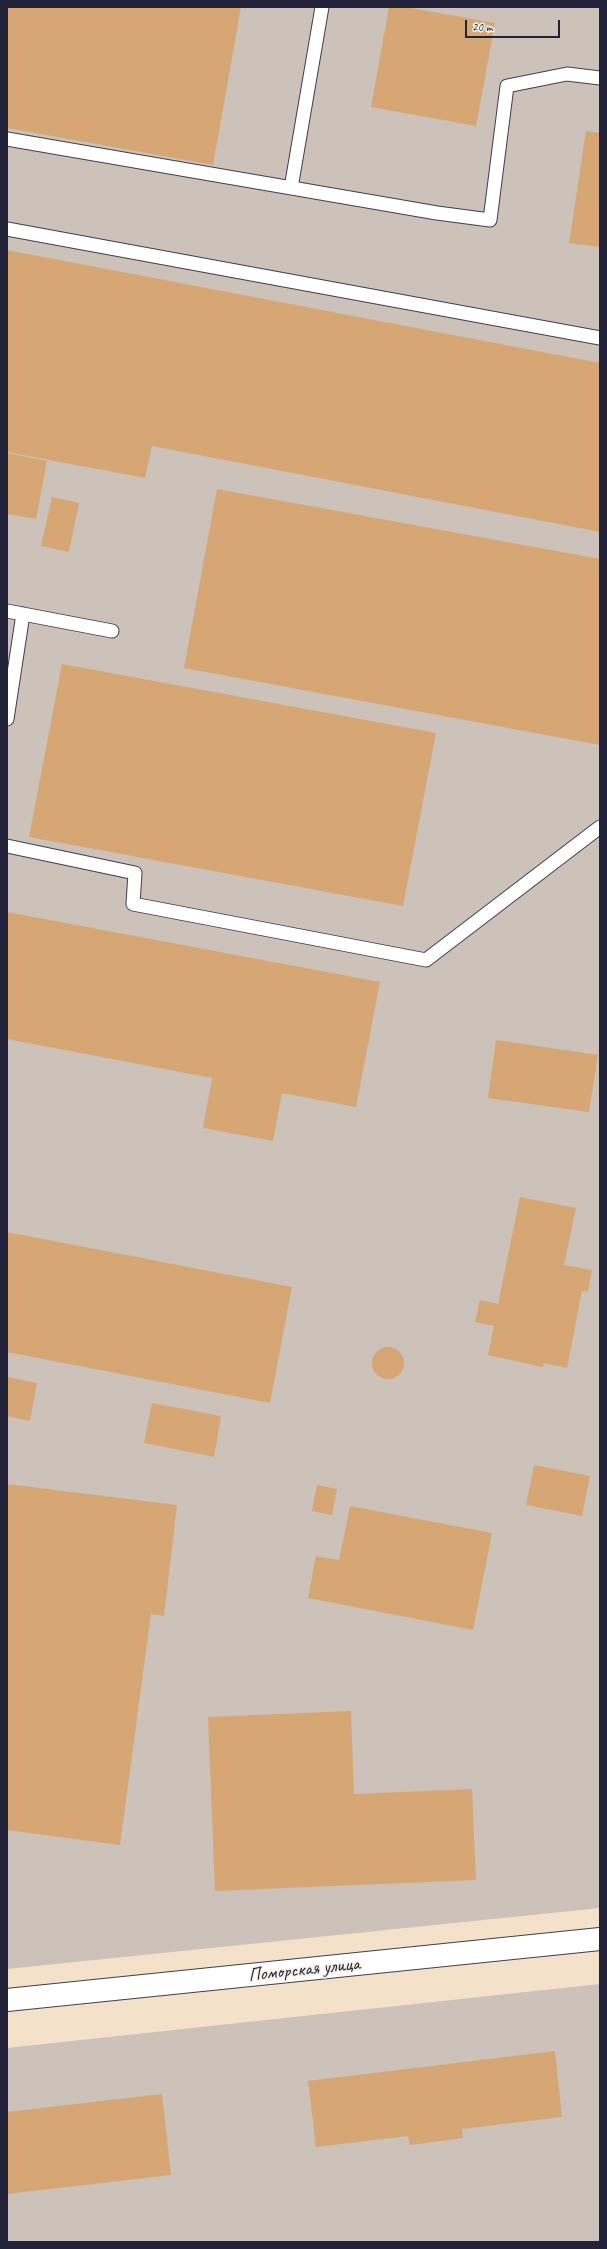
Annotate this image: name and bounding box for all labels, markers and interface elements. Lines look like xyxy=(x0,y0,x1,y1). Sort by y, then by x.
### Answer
scale bar xyxy=(467,12,562,38)
text: 20 m xyxy=(472,19,492,35)
street label: Поморская улица xyxy=(247,1953,361,1987)

